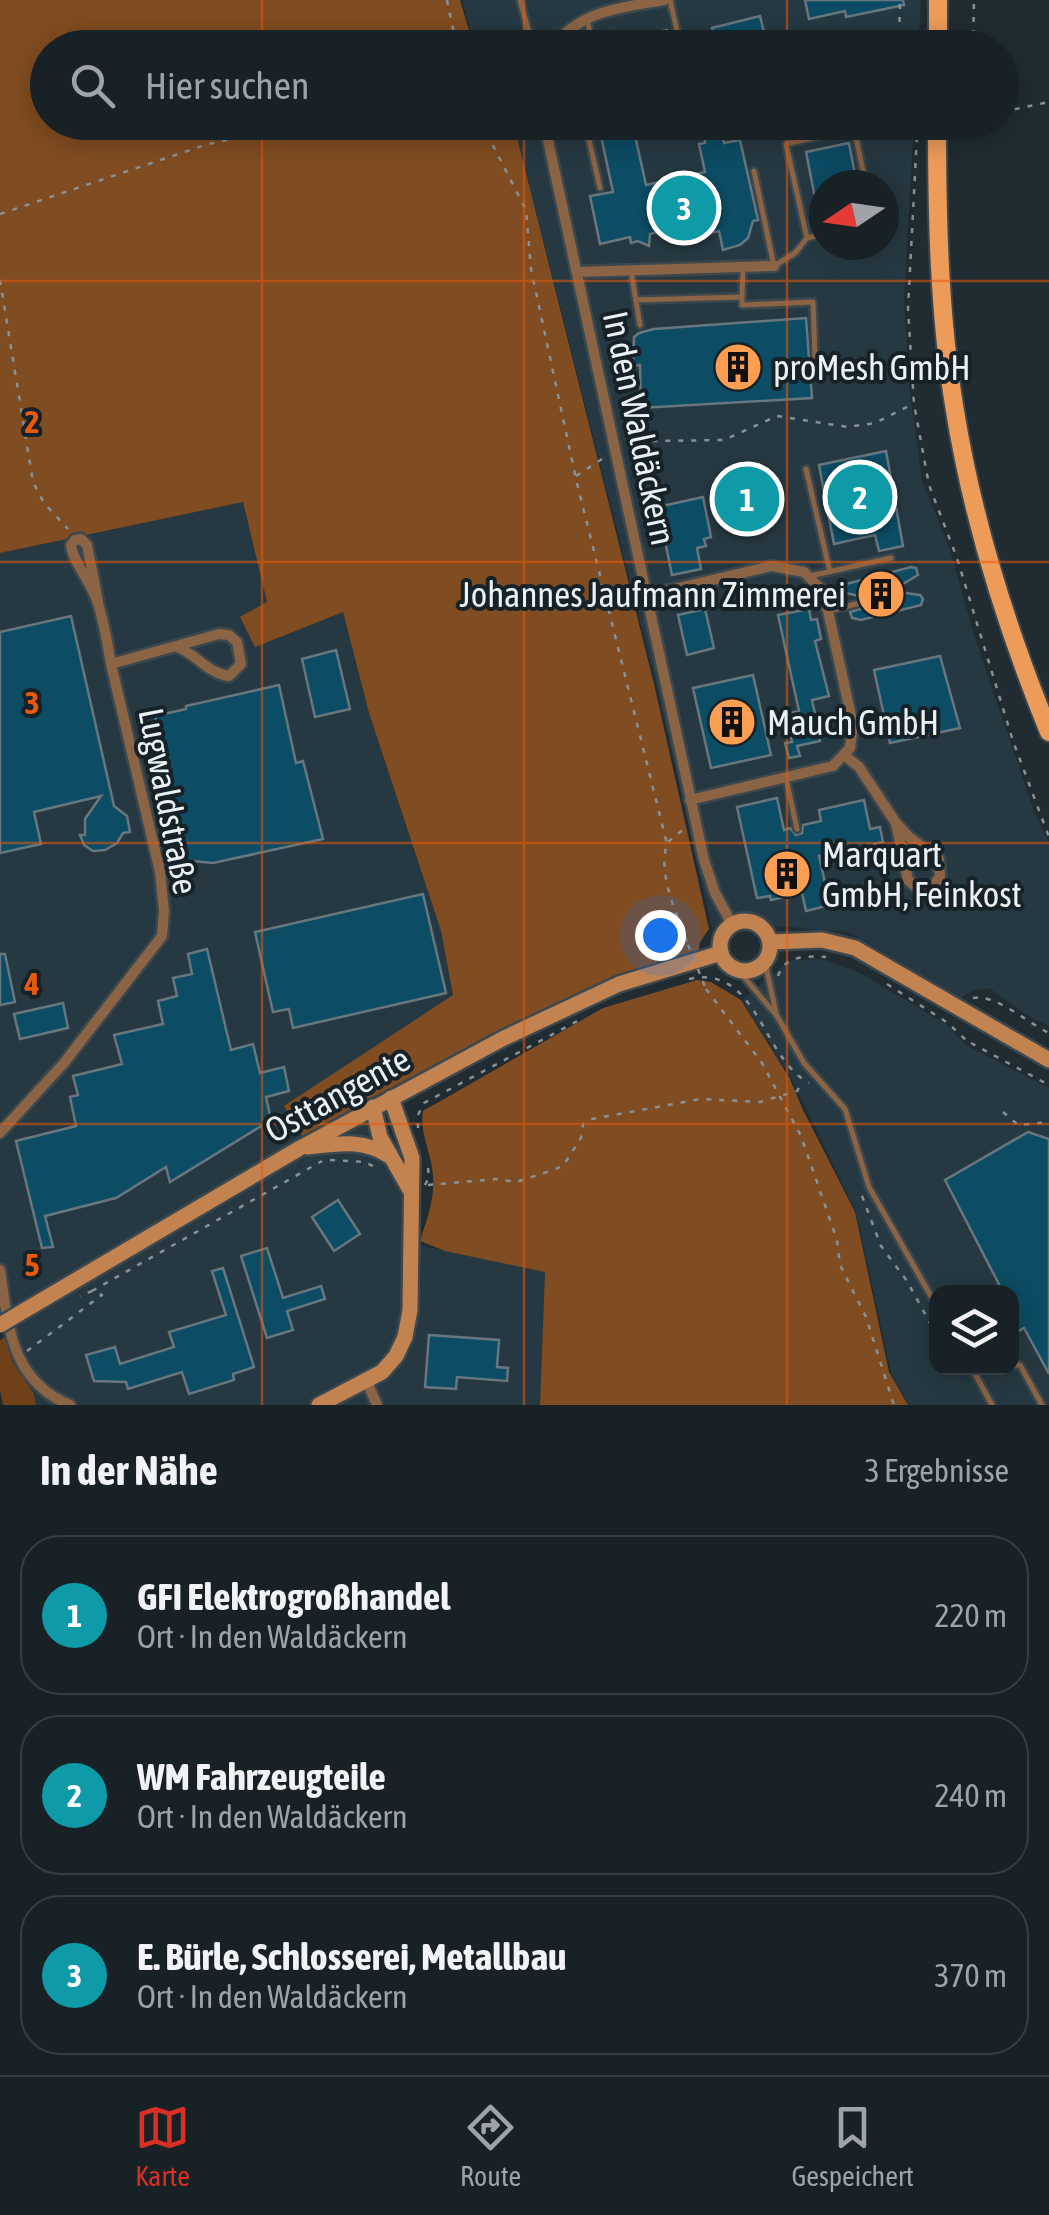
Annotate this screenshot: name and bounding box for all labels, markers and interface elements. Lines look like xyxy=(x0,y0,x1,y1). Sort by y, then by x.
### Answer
search box xyxy=(30,30,1019,140)
icon: search xyxy=(65,58,120,113)
text: Hier suchen xyxy=(145,64,309,107)
pin: 3 xyxy=(652,170,716,246)
north arrow xyxy=(809,170,899,260)
street label: In den Waldäckern xyxy=(596,307,684,549)
building icon: proMesh GmbH xyxy=(712,341,764,393)
place label: proMesh GmbH xyxy=(773,347,971,387)
text: 2 xyxy=(24,403,40,440)
pin: 2 xyxy=(828,460,892,534)
pin: 1 xyxy=(714,462,780,536)
building icon: Johannes Jaufmann Zimmerei xyxy=(855,568,907,620)
place label: Johannes Jaufmann Zimmerei xyxy=(459,574,846,614)
text: 3 xyxy=(24,684,40,721)
building icon: Mauch GmbH xyxy=(706,696,758,748)
place label: Mauch GmbH xyxy=(767,702,939,742)
street label: Lugwaldstraße xyxy=(131,705,207,897)
place label: Marquart GmbH, Feinkost xyxy=(822,834,1022,914)
building icon: Marquart GmbH, Feinkost xyxy=(761,848,813,900)
your location xyxy=(635,910,686,961)
text: 4 xyxy=(23,965,40,1002)
street label: Osttangente xyxy=(258,1038,416,1150)
text: 5 xyxy=(24,1246,40,1283)
map controls xyxy=(929,1285,1019,1375)
button: layers xyxy=(929,1285,1019,1375)
text: In der Nähe xyxy=(40,1446,218,1494)
text: 3 Ergebnisse xyxy=(865,1452,1009,1489)
text: GFI Elektrogroßhandel xyxy=(137,1575,450,1618)
text: 1 xyxy=(67,1597,82,1634)
text: 220 m xyxy=(934,1597,1007,1634)
text: Ort · In den Waldäckern xyxy=(137,1618,407,1655)
text: WM Fahrzeugteile xyxy=(137,1755,386,1798)
text: 2 xyxy=(67,1777,82,1814)
text: 240 m xyxy=(934,1777,1007,1814)
text: Ort · In den Waldäckern xyxy=(137,1798,407,1835)
text: E. Bürle, Schlosserei, Metallbau xyxy=(137,1935,566,1978)
text: 3 xyxy=(67,1957,82,1994)
text: 370 m xyxy=(934,1957,1007,1994)
text: Ort · In den Waldäckern xyxy=(137,1978,407,2015)
tab: Karte xyxy=(135,2100,190,2192)
tab: Route xyxy=(460,2100,521,2192)
tab: Gespeichert xyxy=(791,2100,914,2192)

